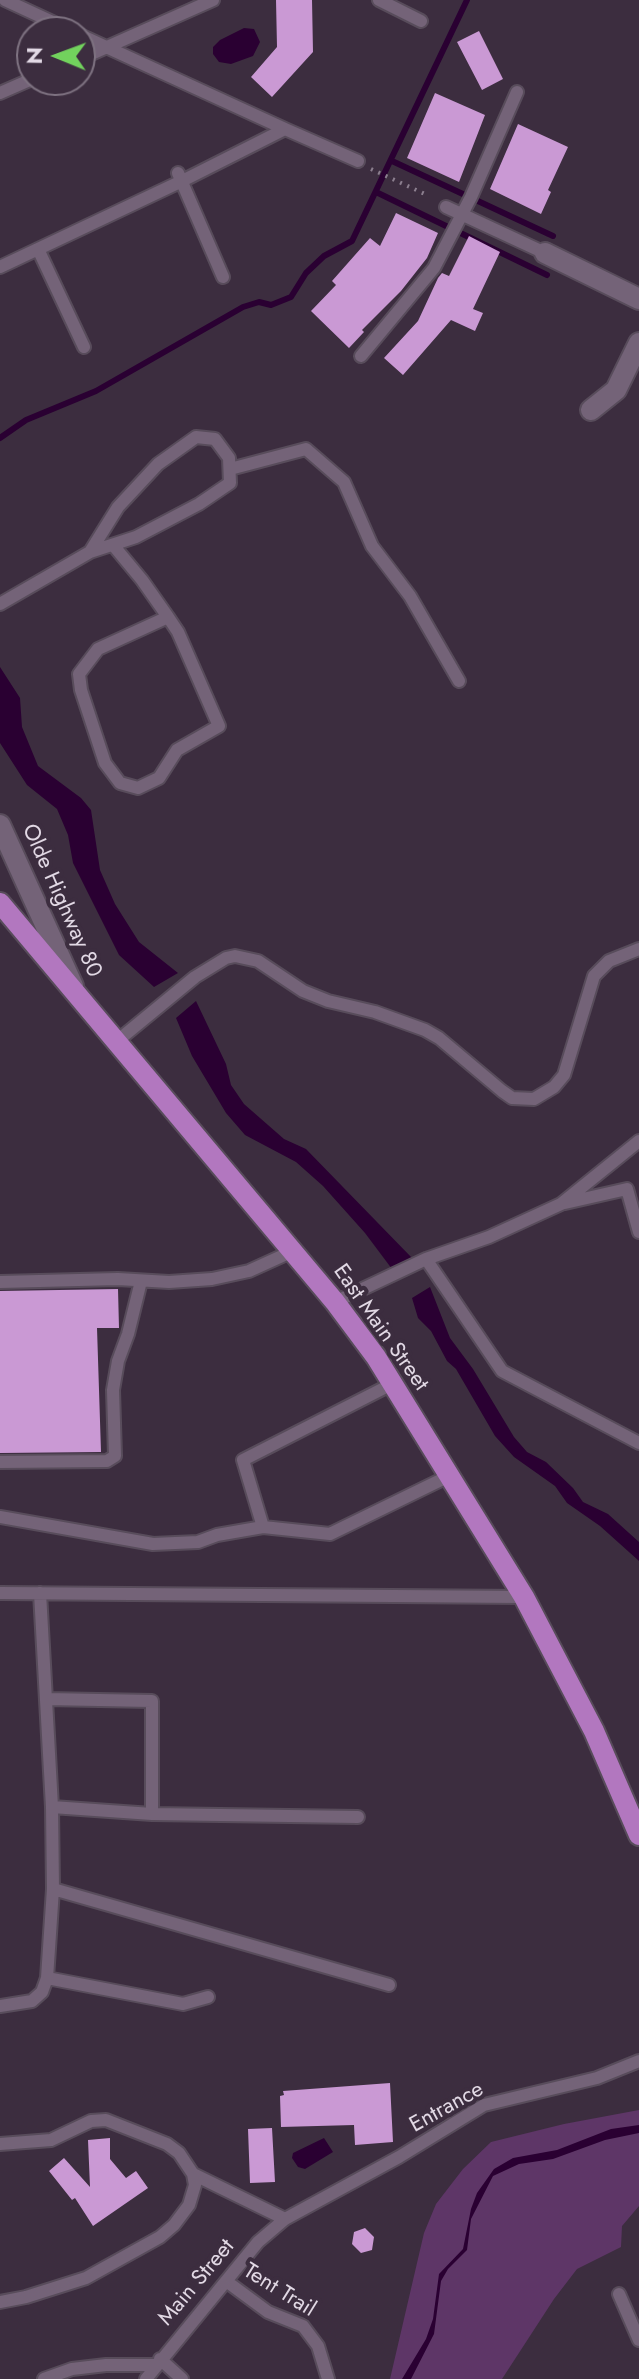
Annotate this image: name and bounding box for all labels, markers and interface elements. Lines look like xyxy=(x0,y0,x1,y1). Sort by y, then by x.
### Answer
north arrow xyxy=(16,16,96,96)
text: N xyxy=(18,47,50,65)
street label: Olde Highway 80 xyxy=(15,820,107,982)
street label: East Main Street xyxy=(327,1260,433,1396)
street label: Entrance xyxy=(405,2077,489,2139)
street label: Main Street xyxy=(153,2234,241,2332)
street label: Tent Trail xyxy=(238,2259,320,2323)

